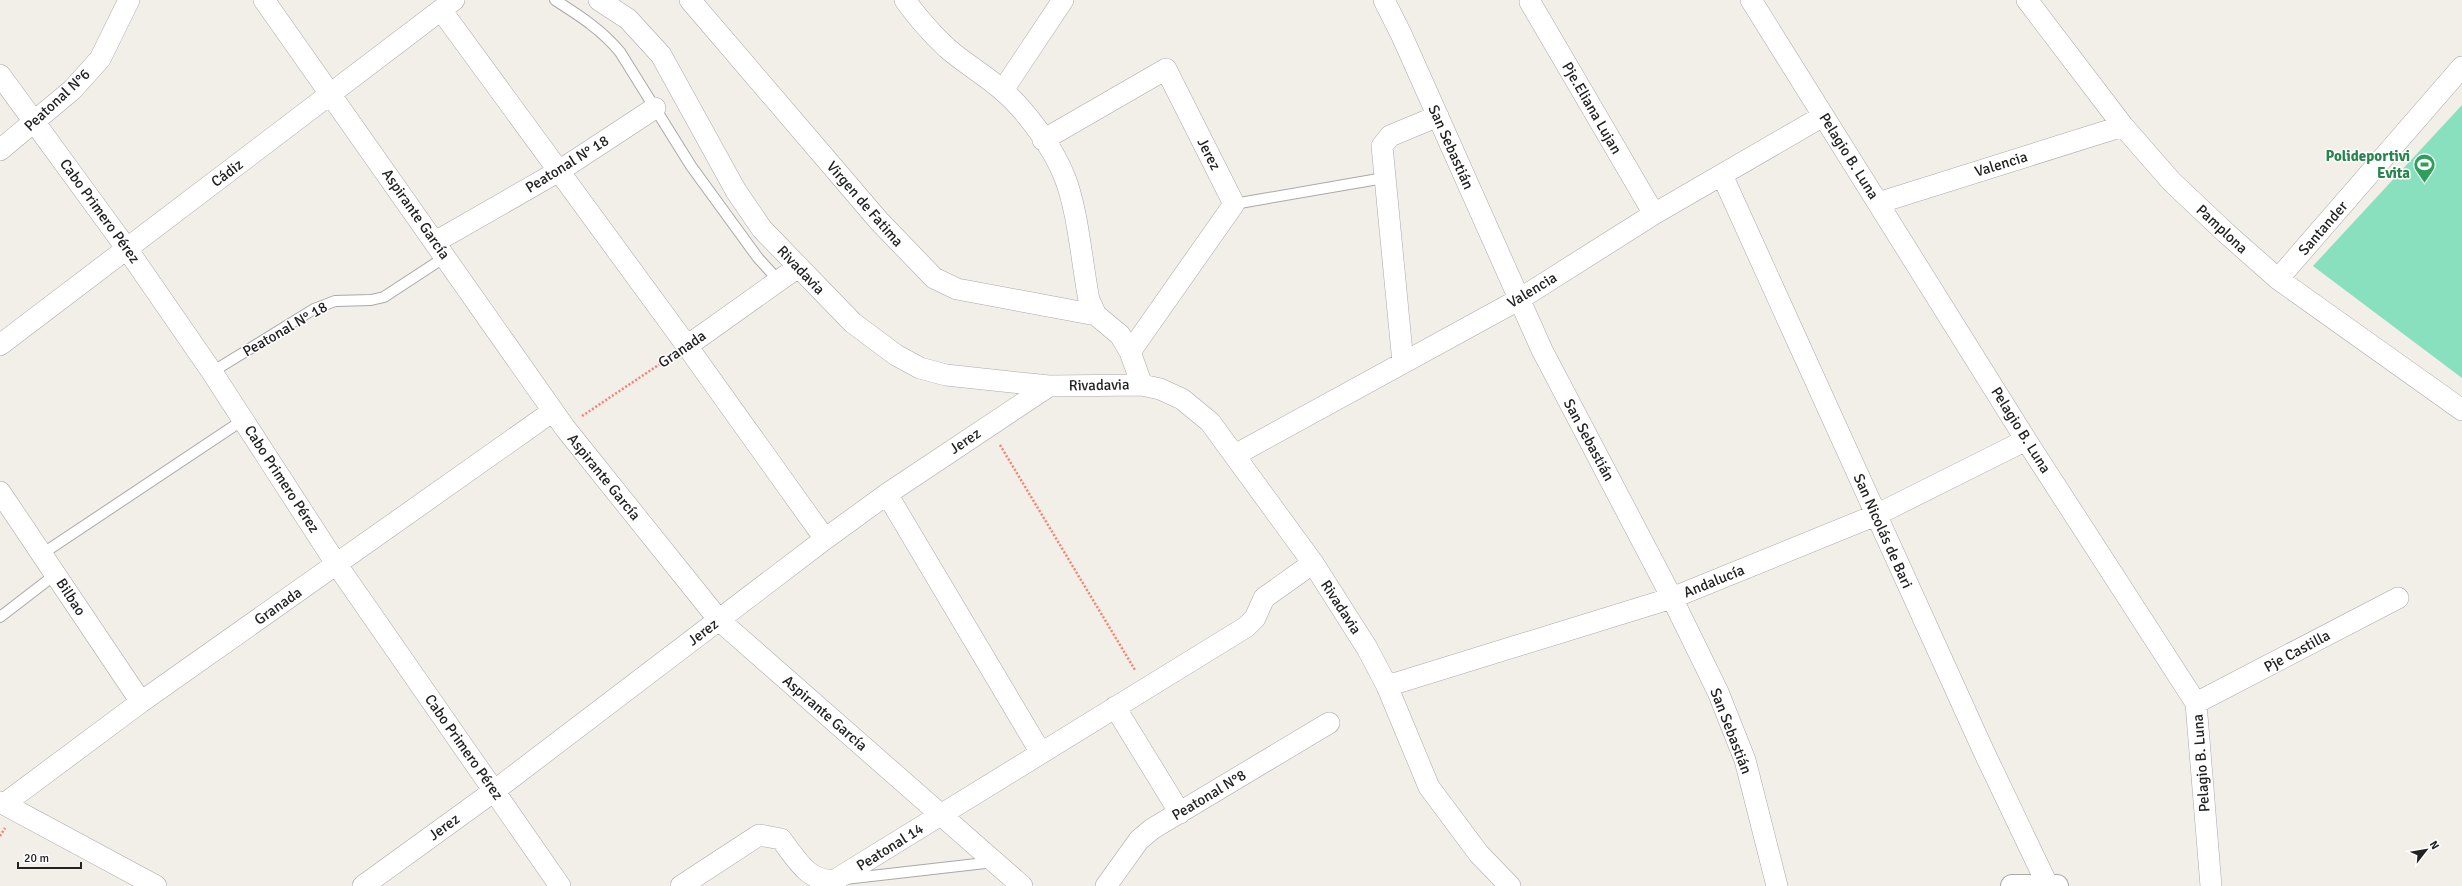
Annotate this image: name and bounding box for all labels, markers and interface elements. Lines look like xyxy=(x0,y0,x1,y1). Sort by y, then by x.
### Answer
street label: Pje.Eliana Lujan xyxy=(1558,59,1626,157)
street label: Peatonal N°6 xyxy=(20,65,94,135)
street label: San Sebastián xyxy=(1424,102,1478,192)
street label: Pelagio B. Luna xyxy=(1815,110,1883,202)
street label: Peatonal N° 18 xyxy=(522,131,612,197)
street label: Jerez xyxy=(1193,135,1225,173)
street label: Valencia xyxy=(1972,147,2030,181)
place label: Polideportivi Evita xyxy=(2325,147,2410,182)
sports icon: Polideportivi Evita xyxy=(2412,152,2438,185)
street label: Cabo Primero Pérez xyxy=(56,155,144,267)
street label: Cádiz xyxy=(208,155,247,191)
street label: Virgen de Fatima xyxy=(823,158,907,250)
street label: Aspirante García xyxy=(378,165,454,263)
street label: Santander xyxy=(2295,197,2352,259)
street label: Pamplona xyxy=(2193,201,2251,257)
street label: Rivadavia xyxy=(773,242,829,298)
street label: Valencia xyxy=(1504,268,1560,312)
street label: Peatonal N° 18 xyxy=(239,298,331,360)
street label: Granada xyxy=(655,326,709,372)
street label: Rivadavia xyxy=(1068,375,1130,395)
street label: Pelagio B. Luna xyxy=(1987,384,2055,476)
street label: San Sebastián xyxy=(1560,396,1618,484)
street label: Cabo Primero Pérez xyxy=(241,422,324,536)
street label: Jerez xyxy=(946,424,984,458)
street label: Aspirante García xyxy=(564,430,644,524)
street label: San Nicolás de Bari xyxy=(1850,471,1916,591)
street label: Andalucía xyxy=(1681,561,1747,601)
street label: Bilbao xyxy=(52,575,90,619)
street label: Rivadavia xyxy=(1317,577,1365,637)
street label: Granada xyxy=(251,583,305,629)
street label: Jerez xyxy=(684,615,722,649)
street label: Pje Castilla xyxy=(2261,626,2333,676)
street label: Aspirante García xyxy=(779,671,871,755)
street label: San Sebastián xyxy=(1706,686,1756,776)
street label: Cabo Primero Pérez xyxy=(421,691,507,803)
street label: Pelagio B. Luna xyxy=(2189,713,2213,813)
street label: Peatonal N°8 xyxy=(1169,766,1249,824)
street label: Jerez xyxy=(425,810,463,844)
street label: Peatonal 14 xyxy=(853,819,927,875)
north arrow xyxy=(2406,830,2446,870)
text: N xyxy=(2427,838,2442,852)
scale bar xyxy=(18,844,81,870)
text: 20 m xyxy=(24,851,49,866)

